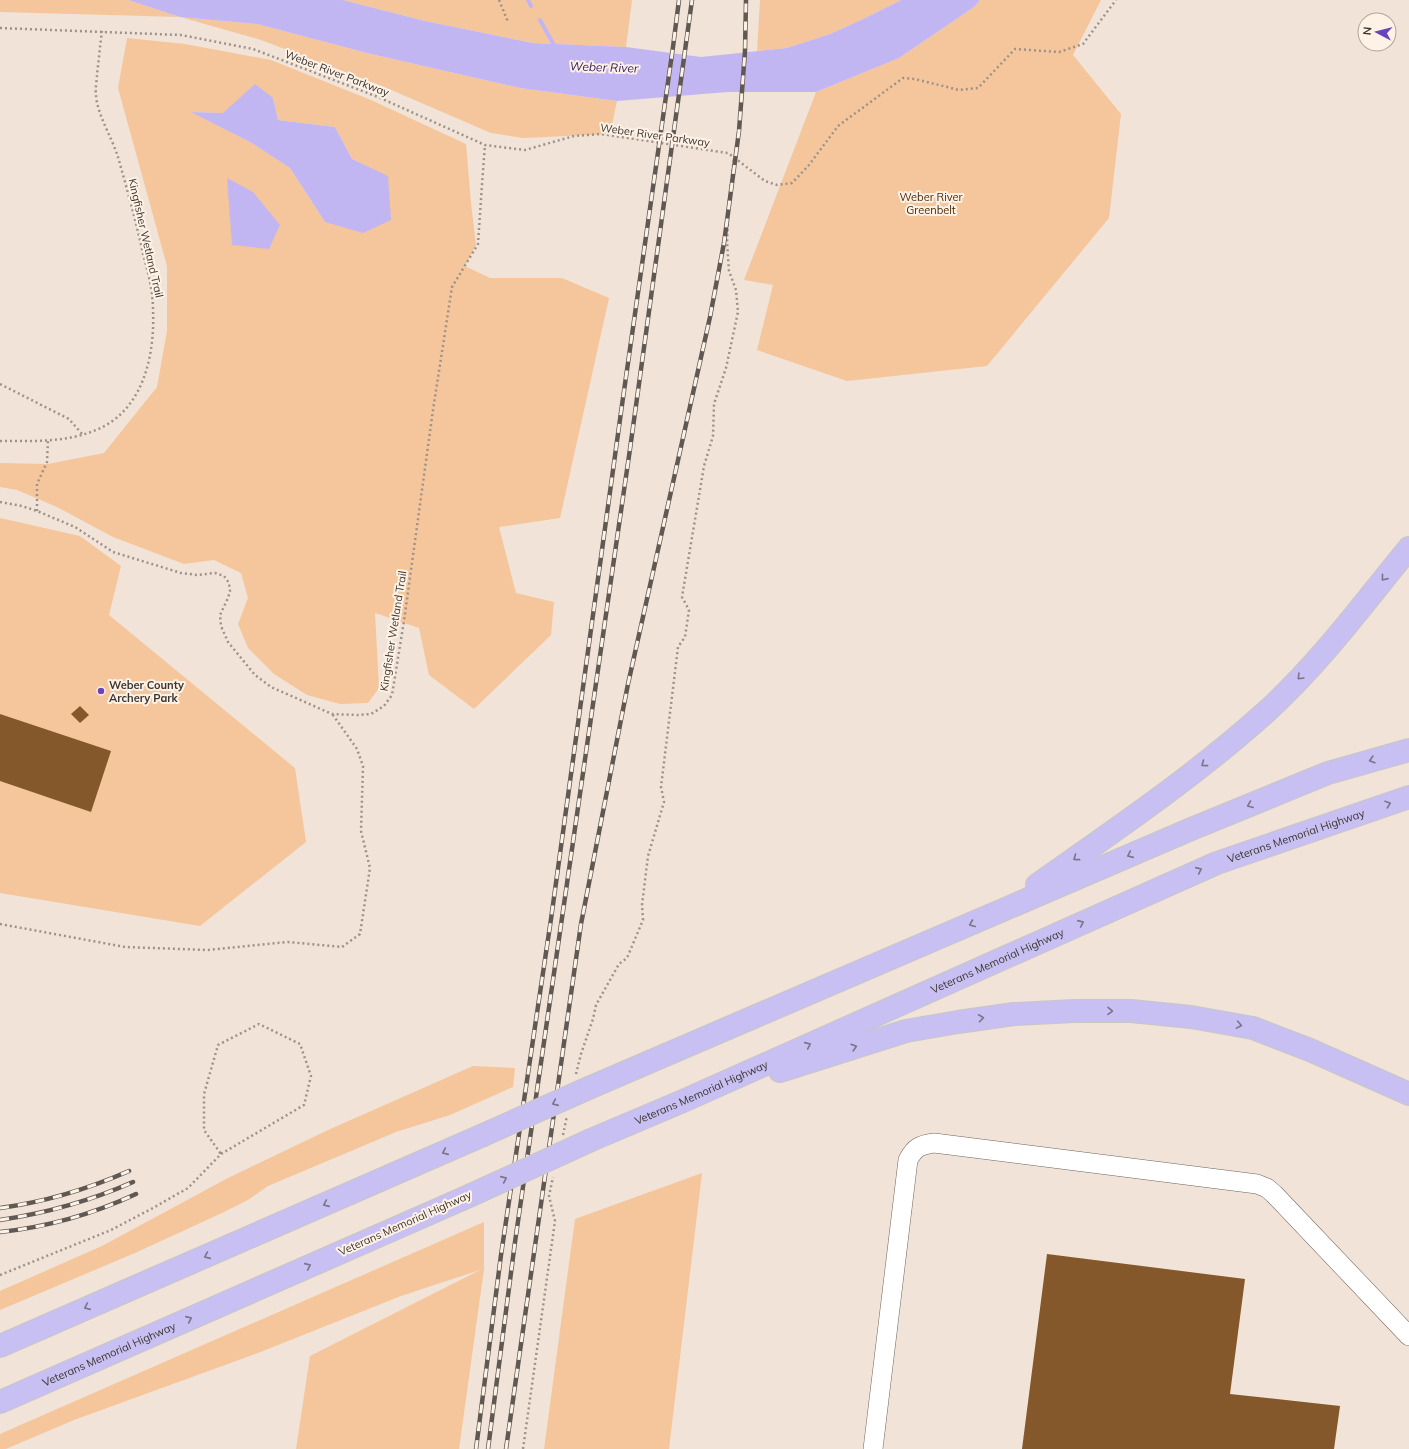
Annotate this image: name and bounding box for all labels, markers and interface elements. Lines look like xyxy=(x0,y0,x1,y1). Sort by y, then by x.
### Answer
north arrow xyxy=(1357,12,1397,52)
text: N xyxy=(1360,26,1375,36)
street label: Weber River Parkway xyxy=(283,47,391,99)
water label: Weber River xyxy=(569,58,639,76)
street label: Weber River Parkway xyxy=(599,120,711,150)
street label: Kingfisher Wetland Trail xyxy=(125,177,167,299)
park label: Weber River Greenbelt xyxy=(900,190,962,217)
street label: Kingfisher Wetland Trail xyxy=(377,570,409,692)
one-way arrow xyxy=(1382,574,1389,581)
one-way arrow xyxy=(1297,672,1305,680)
place label: Weber County Archery Park xyxy=(109,678,184,705)
marker: Weber County Archery Park xyxy=(96,686,106,696)
one-way arrow xyxy=(1368,755,1375,764)
one-way arrow xyxy=(1201,759,1208,766)
one-way arrow xyxy=(1246,800,1254,808)
one-way arrow xyxy=(1384,800,1391,809)
street label: Veterans Memorial Highway xyxy=(1225,806,1367,866)
one-way arrow xyxy=(1126,850,1134,858)
one-way arrow xyxy=(1074,853,1081,860)
one-way arrow xyxy=(1196,867,1203,875)
one-way arrow xyxy=(968,919,975,927)
one-way arrow xyxy=(1077,920,1084,928)
street label: Veterans Memorial Highway xyxy=(929,925,1066,997)
one-way arrow xyxy=(1107,1007,1113,1015)
one-way arrow xyxy=(978,1014,984,1023)
one-way arrow xyxy=(1236,1021,1242,1029)
one-way arrow xyxy=(804,1042,812,1050)
one-way arrow xyxy=(851,1043,858,1052)
street label: Veterans Memorial Highway xyxy=(632,1057,770,1128)
one-way arrow xyxy=(552,1098,560,1106)
one-way arrow xyxy=(442,1147,449,1155)
one-way arrow xyxy=(500,1176,507,1184)
street label: Veterans Memorial Highway xyxy=(336,1187,474,1259)
one-way arrow xyxy=(322,1199,329,1207)
one-way arrow xyxy=(203,1251,210,1259)
one-way arrow xyxy=(304,1263,312,1271)
one-way arrow xyxy=(84,1303,91,1311)
one-way arrow xyxy=(185,1316,193,1324)
street label: Veterans Memorial Highway xyxy=(40,1319,178,1390)

